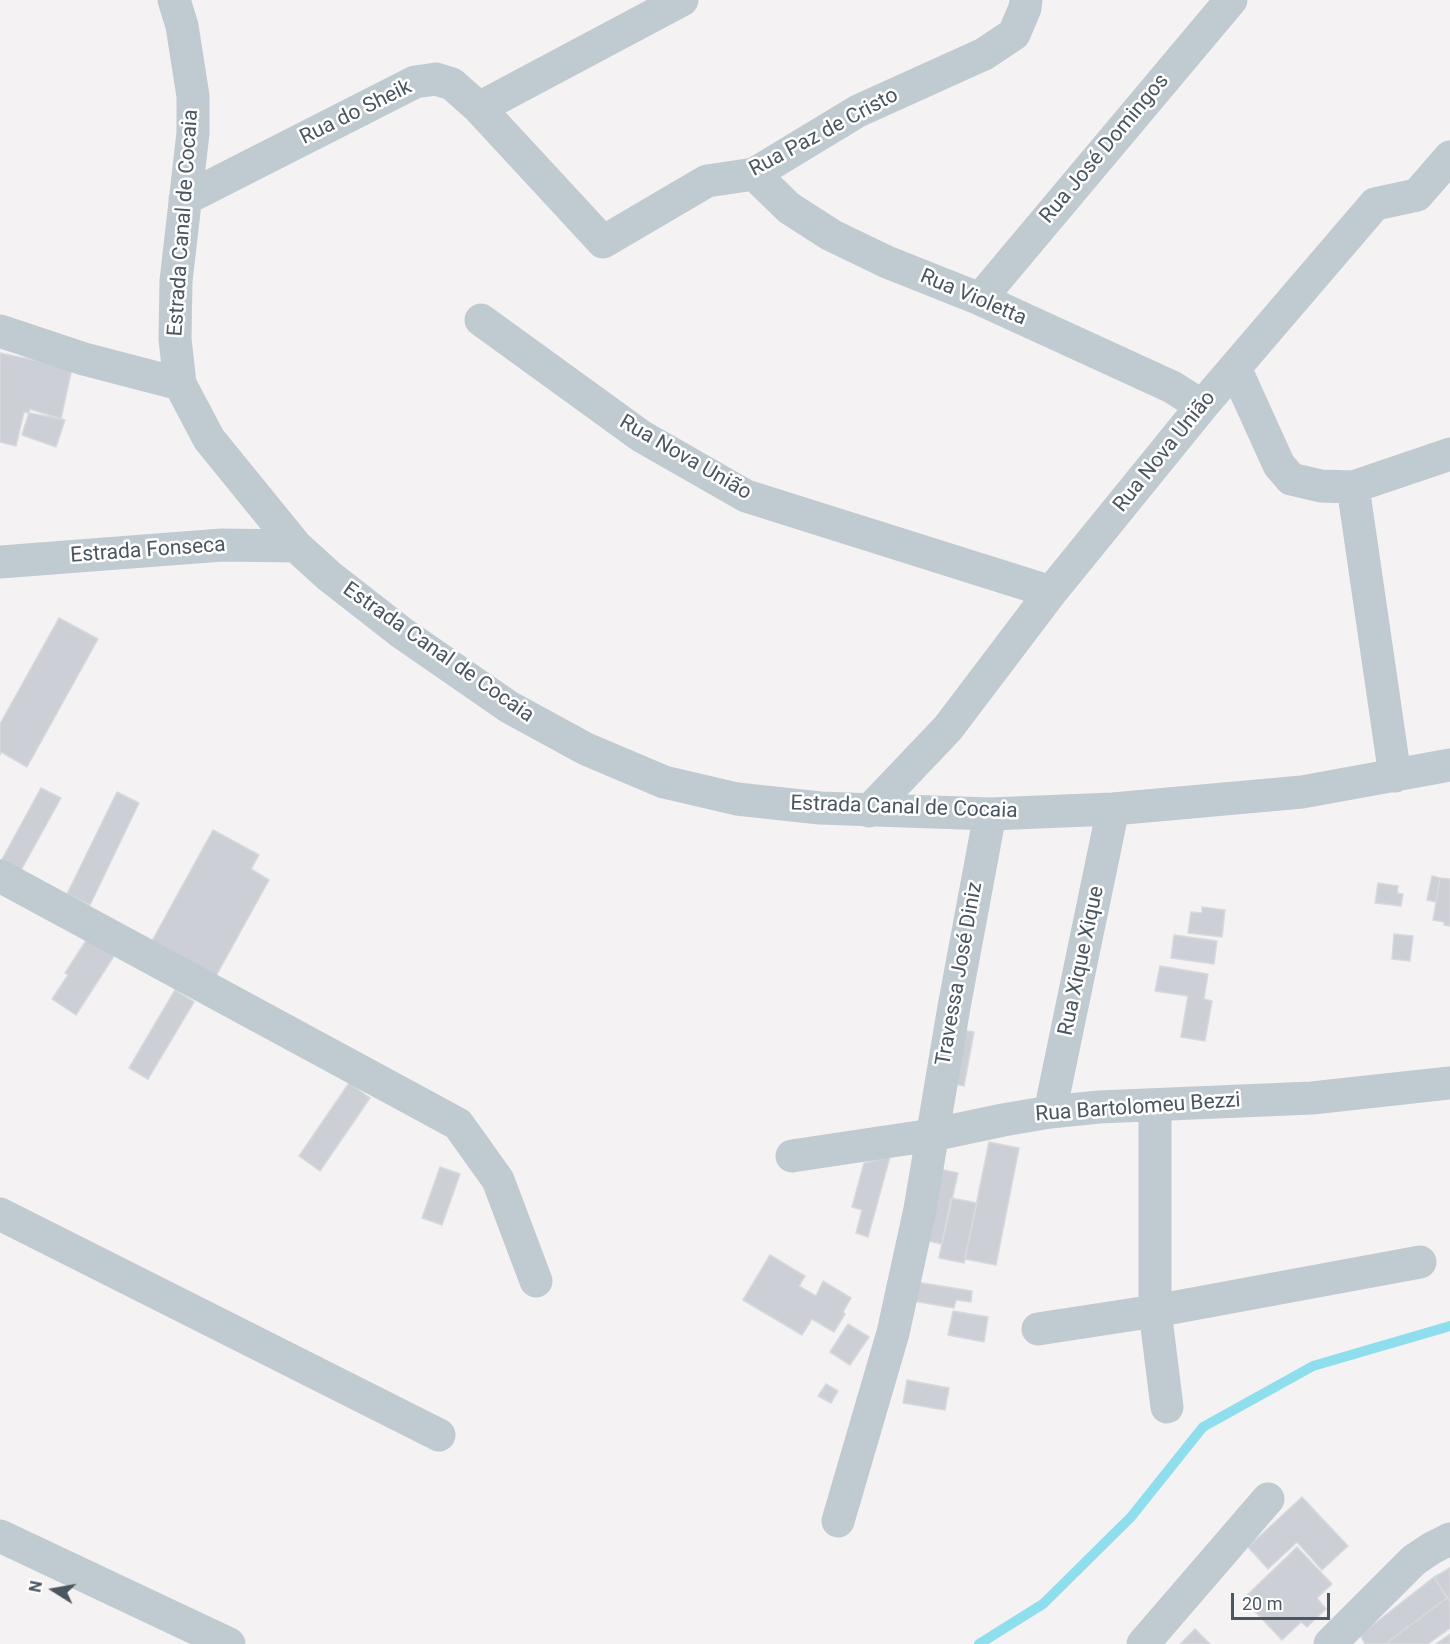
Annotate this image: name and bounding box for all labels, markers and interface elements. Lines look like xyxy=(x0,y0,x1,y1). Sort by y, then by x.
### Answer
street label: Rua José Domingos xyxy=(1035,69,1175,229)
street label: Rua do Sheik xyxy=(296,75,416,151)
street label: Rua Paz de Cristo xyxy=(745,83,903,183)
street label: Estrada Canal de Cocaia xyxy=(163,109,205,337)
street label: Rua Violetta xyxy=(916,264,1030,332)
street label: Rua Nova União xyxy=(1109,386,1221,518)
street label: Rua Nova União xyxy=(614,410,756,506)
street label: Estrada Fonseca xyxy=(70,533,226,569)
street label: Estrada Canal de Cocaia xyxy=(338,577,538,729)
street label: Estrada Canal de Cocaia xyxy=(790,791,1018,825)
street label: Travessa José Diniz xyxy=(931,880,989,1068)
street label: Rua Xique Xique xyxy=(1054,884,1110,1038)
street label: Rua Bartolomeu Bezzi xyxy=(1035,1088,1241,1128)
north arrow xyxy=(24,1560,84,1620)
text: N xyxy=(25,1579,46,1594)
scale bar xyxy=(1234,1581,1333,1619)
text: 20 m xyxy=(1242,1593,1282,1614)

